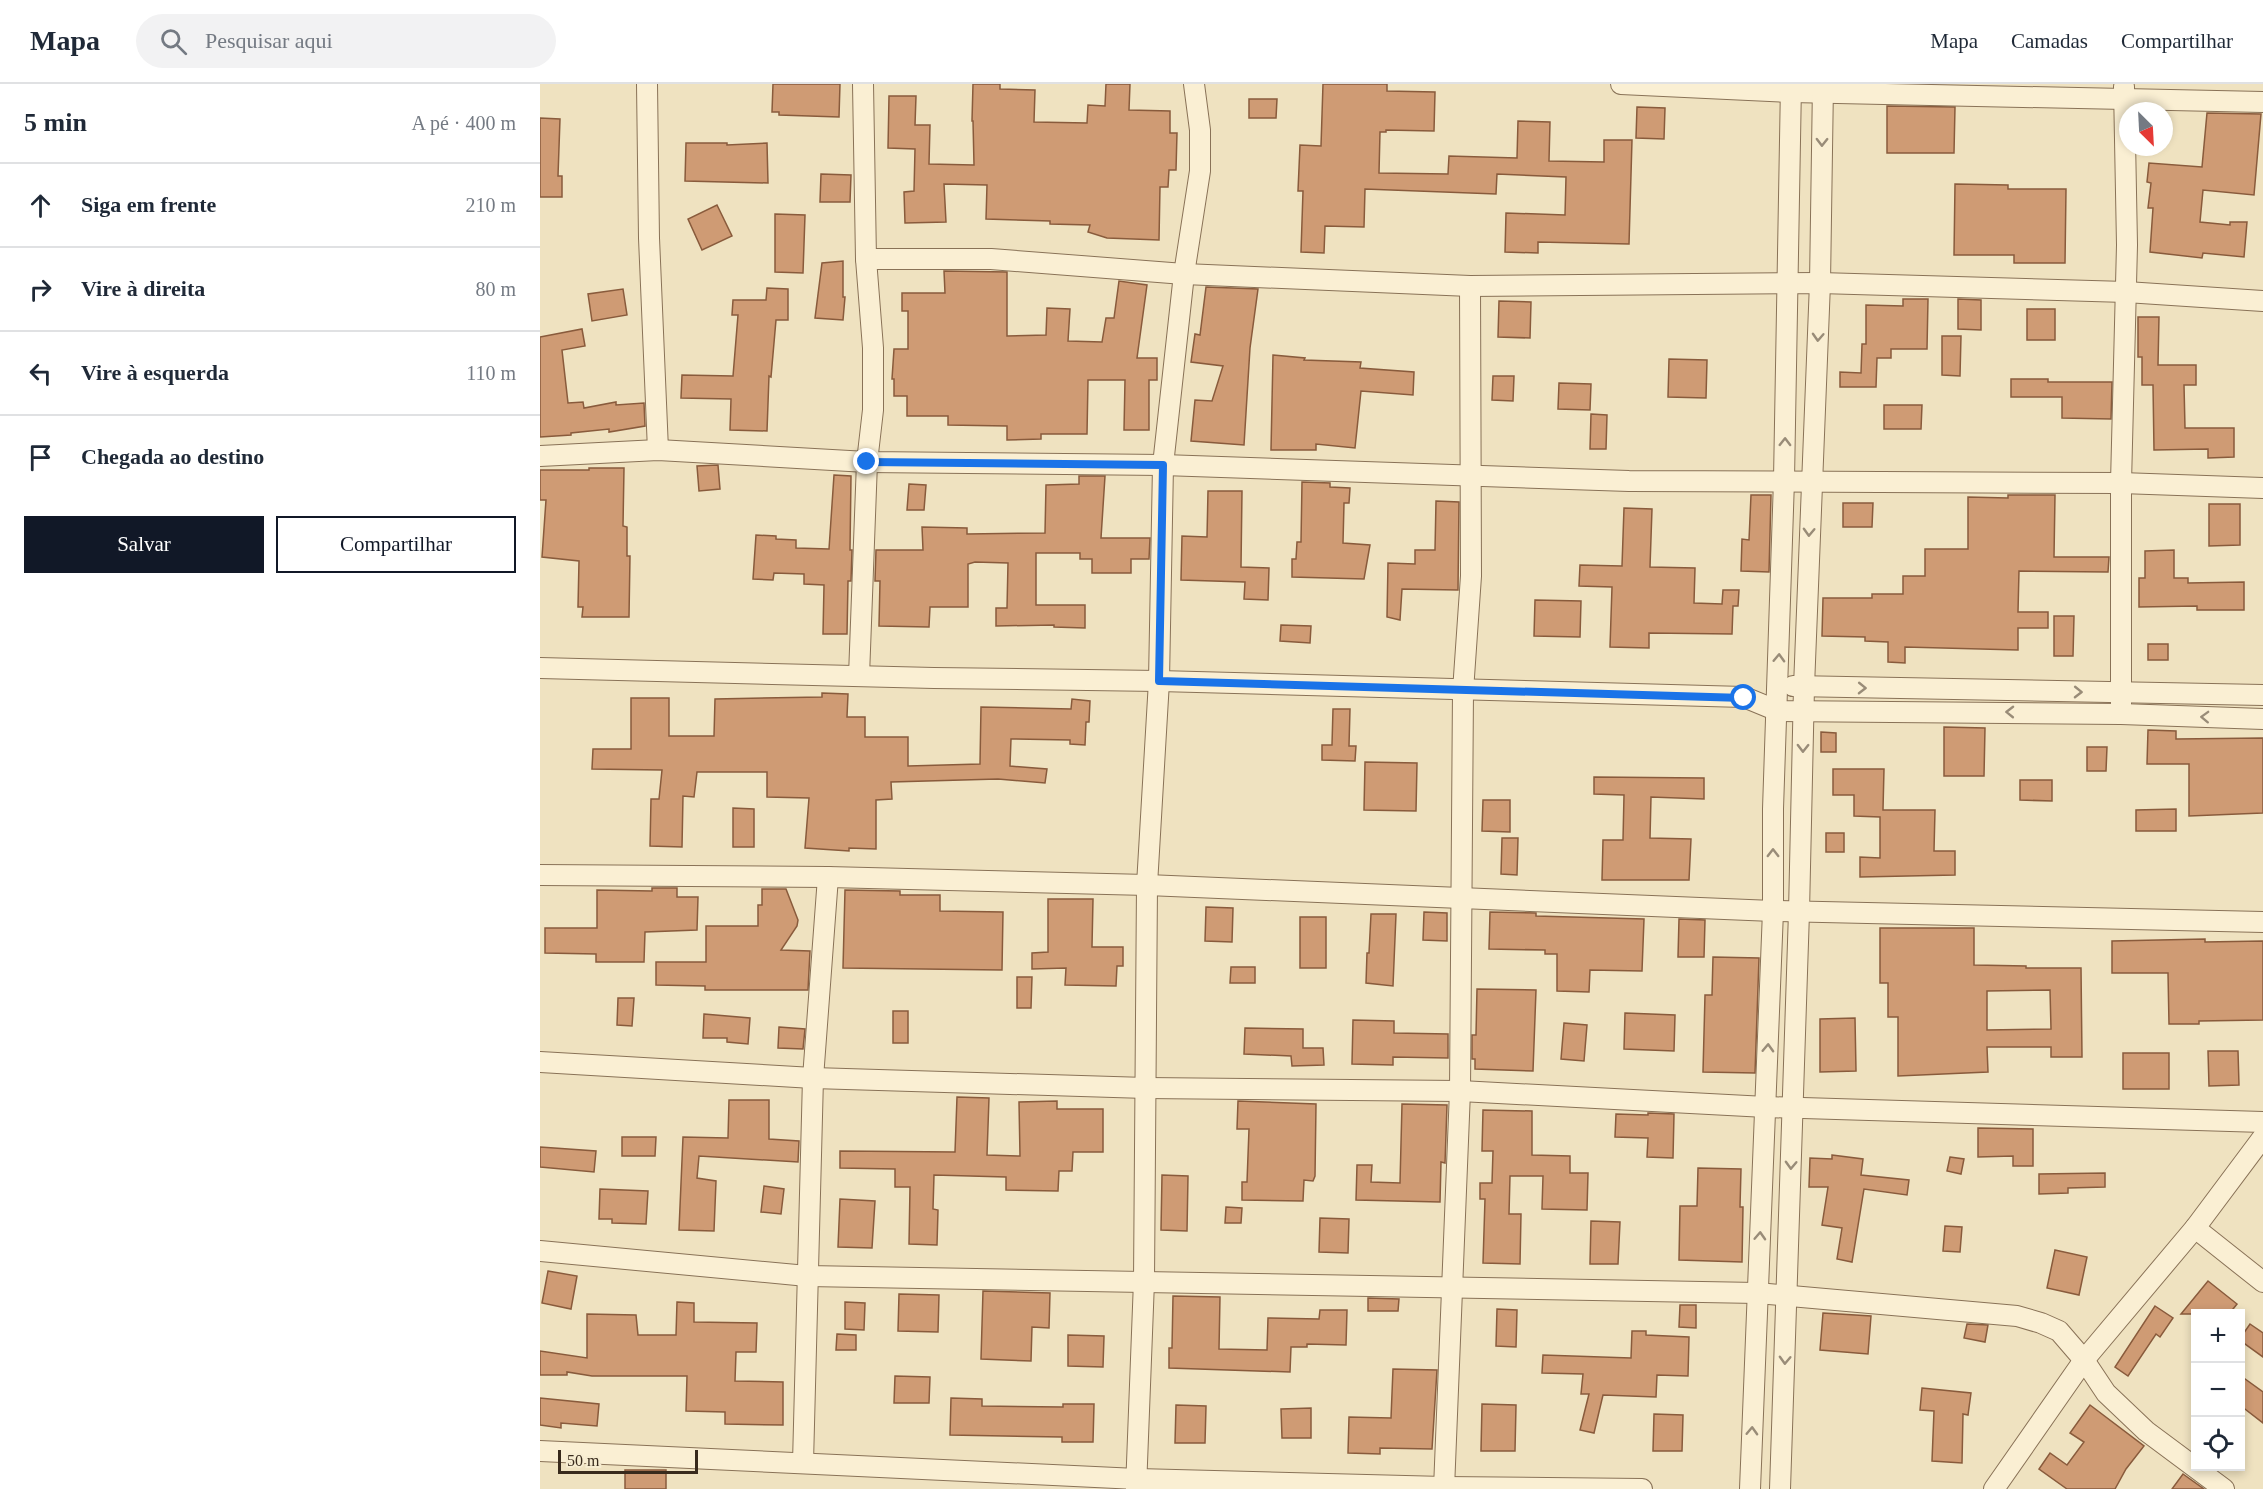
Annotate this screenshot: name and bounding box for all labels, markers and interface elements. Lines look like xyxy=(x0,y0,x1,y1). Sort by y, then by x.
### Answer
search box xyxy=(136,14,556,68)
text: Mapa xyxy=(30,25,100,56)
icon: search xyxy=(157,25,190,58)
text: Pesquisar aqui xyxy=(205,28,333,53)
text: Mapa xyxy=(1930,29,1978,53)
text: Camadas xyxy=(2011,29,2088,53)
text: Compartilhar xyxy=(2121,29,2233,53)
north arrow xyxy=(2119,102,2173,156)
text: 5 min xyxy=(24,108,87,137)
text: A pé · 400 m xyxy=(412,112,516,134)
one-way arrow xyxy=(1816,138,1828,147)
icon: ahead xyxy=(24,189,57,222)
text: Siga em frente xyxy=(81,192,216,217)
text: 210 m xyxy=(465,194,516,216)
icon: right xyxy=(24,273,57,306)
text: Vire à direita xyxy=(81,276,205,301)
text: 80 m xyxy=(475,278,516,300)
one-way arrow xyxy=(1811,333,1824,342)
icon: left xyxy=(24,357,57,390)
text: Vire à esquerda xyxy=(81,360,229,385)
text: 110 m xyxy=(466,362,516,384)
one-way arrow xyxy=(1779,438,1791,447)
icon: arrive xyxy=(24,441,57,474)
text: Chegada ao destino xyxy=(81,444,264,469)
route end xyxy=(853,448,879,474)
button: Salvar xyxy=(24,516,264,573)
button: Compartilhar xyxy=(276,516,516,573)
one-way arrow xyxy=(1803,528,1816,537)
one-way arrow xyxy=(1772,654,1785,663)
one-way arrow xyxy=(1858,682,1867,694)
route start xyxy=(1730,684,1756,710)
one-way arrow xyxy=(2074,685,2083,698)
one-way arrow xyxy=(2005,706,2014,719)
one-way arrow xyxy=(2200,710,2209,723)
one-way arrow xyxy=(1796,744,1809,753)
one-way arrow xyxy=(1767,849,1779,858)
one-way arrow xyxy=(1762,1044,1774,1053)
one-way arrow xyxy=(1785,1160,1797,1169)
one-way arrow xyxy=(1753,1231,1766,1240)
map controls xyxy=(2191,1309,2245,1471)
button: + xyxy=(2191,1309,2245,1363)
one-way arrow xyxy=(1779,1355,1791,1364)
button: − xyxy=(2191,1363,2245,1417)
button: locate xyxy=(2191,1417,2245,1471)
one-way arrow xyxy=(1746,1426,1759,1435)
scale bar xyxy=(558,1447,698,1474)
text: 50 m xyxy=(567,1452,599,1469)

